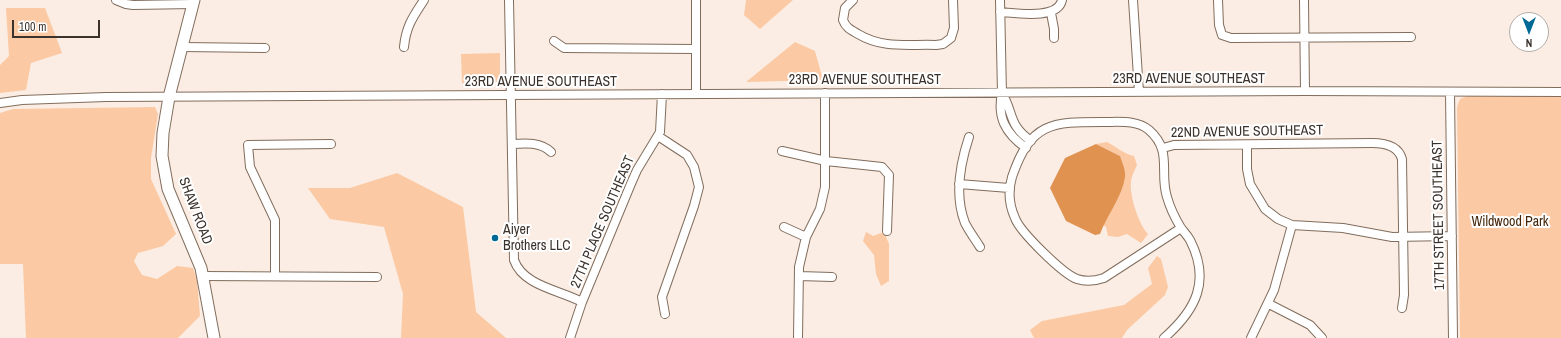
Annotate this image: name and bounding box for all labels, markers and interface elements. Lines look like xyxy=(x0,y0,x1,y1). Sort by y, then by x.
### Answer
scale bar xyxy=(14,12,102,38)
north arrow xyxy=(1509,12,1549,52)
text: 100 m xyxy=(19,19,46,35)
text: N xyxy=(1526,36,1532,50)
street label: 23RD AVENUE SOUTHEAST xyxy=(1113,71,1265,87)
street label: 23RD AVENUE SOUTHEAST xyxy=(789,72,941,88)
street label: 23RD AVENUE SOUTHEAST xyxy=(465,74,617,90)
street label: 22ND AVENUE SOUTHEAST xyxy=(1171,122,1323,142)
street label: 17TH STREET SOUTHEAST xyxy=(1429,140,1449,290)
street label: 27TH PLACE SOUTHEAST xyxy=(567,153,639,291)
street label: SHAW ROAD xyxy=(175,175,215,247)
park label: Wildwood Park xyxy=(1471,214,1549,230)
place label: Aiyer Brothers LLC xyxy=(503,222,571,254)
marker: Aiyer Brothers LLC xyxy=(490,233,500,243)

